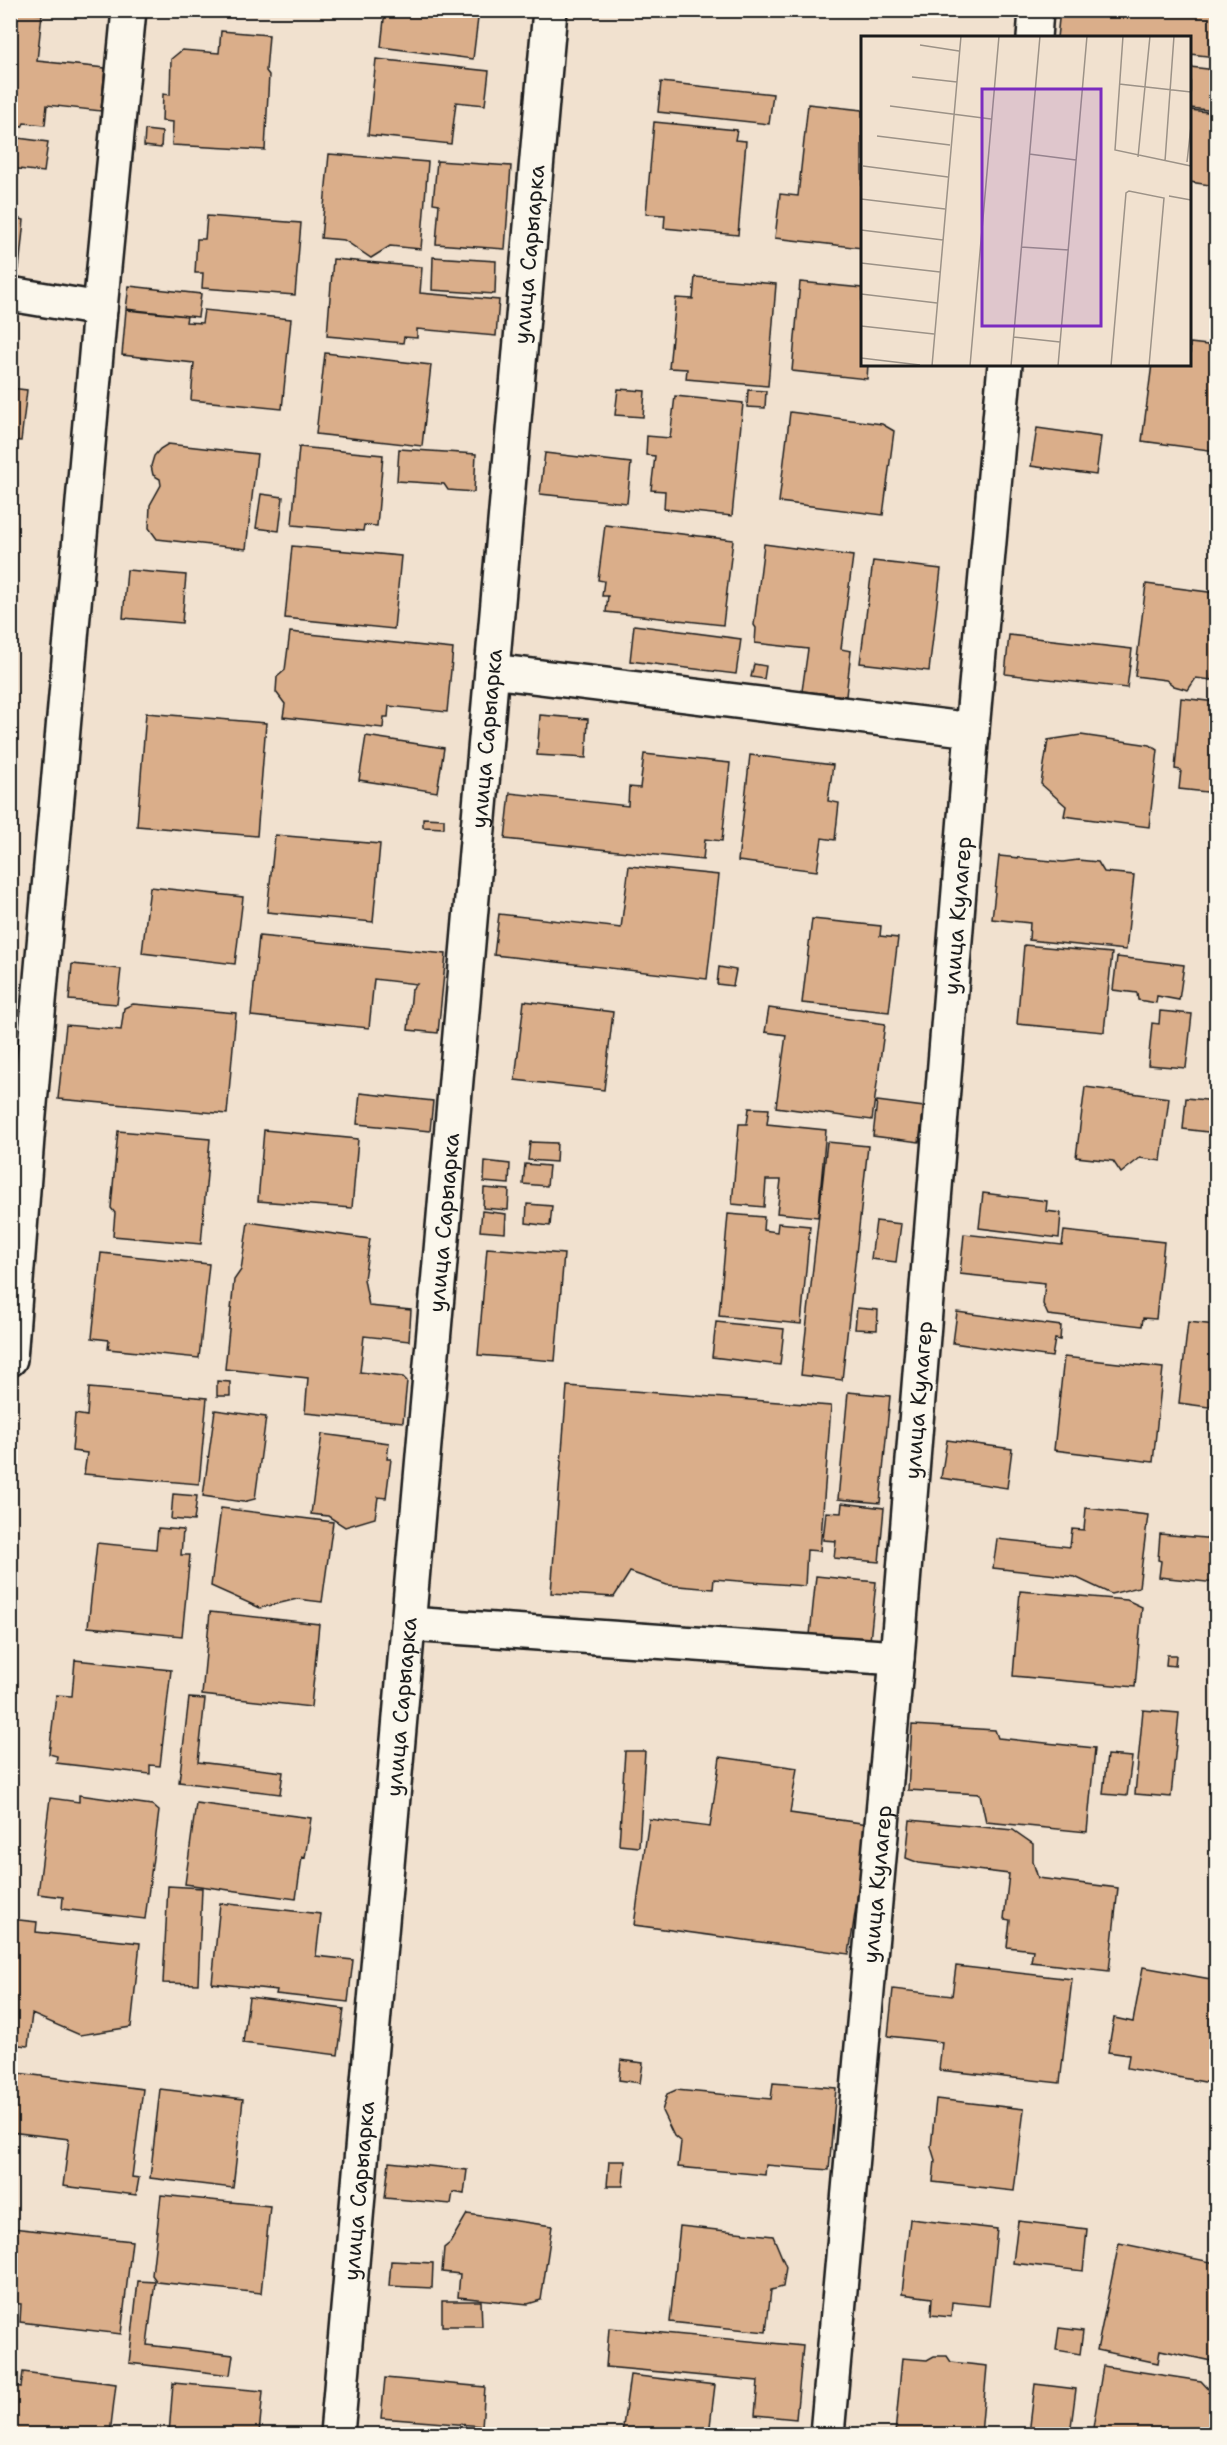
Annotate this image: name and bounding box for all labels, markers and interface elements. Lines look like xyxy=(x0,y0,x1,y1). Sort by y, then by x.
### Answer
inset map xyxy=(861,36,1191,366)
street label: улица Сарыарка xyxy=(506,163,551,345)
street label: улица Сарыарка xyxy=(464,647,508,830)
street label: улица Кулагер xyxy=(936,835,978,996)
street label: улица Сарыарка xyxy=(421,1131,466,1314)
street label: улица Кулагер xyxy=(897,1320,939,1480)
street label: улица Сарыарка xyxy=(379,1615,423,1798)
street label: улица Кулагер xyxy=(855,1804,898,1965)
street label: улица Сарыарка xyxy=(336,2100,381,2282)

